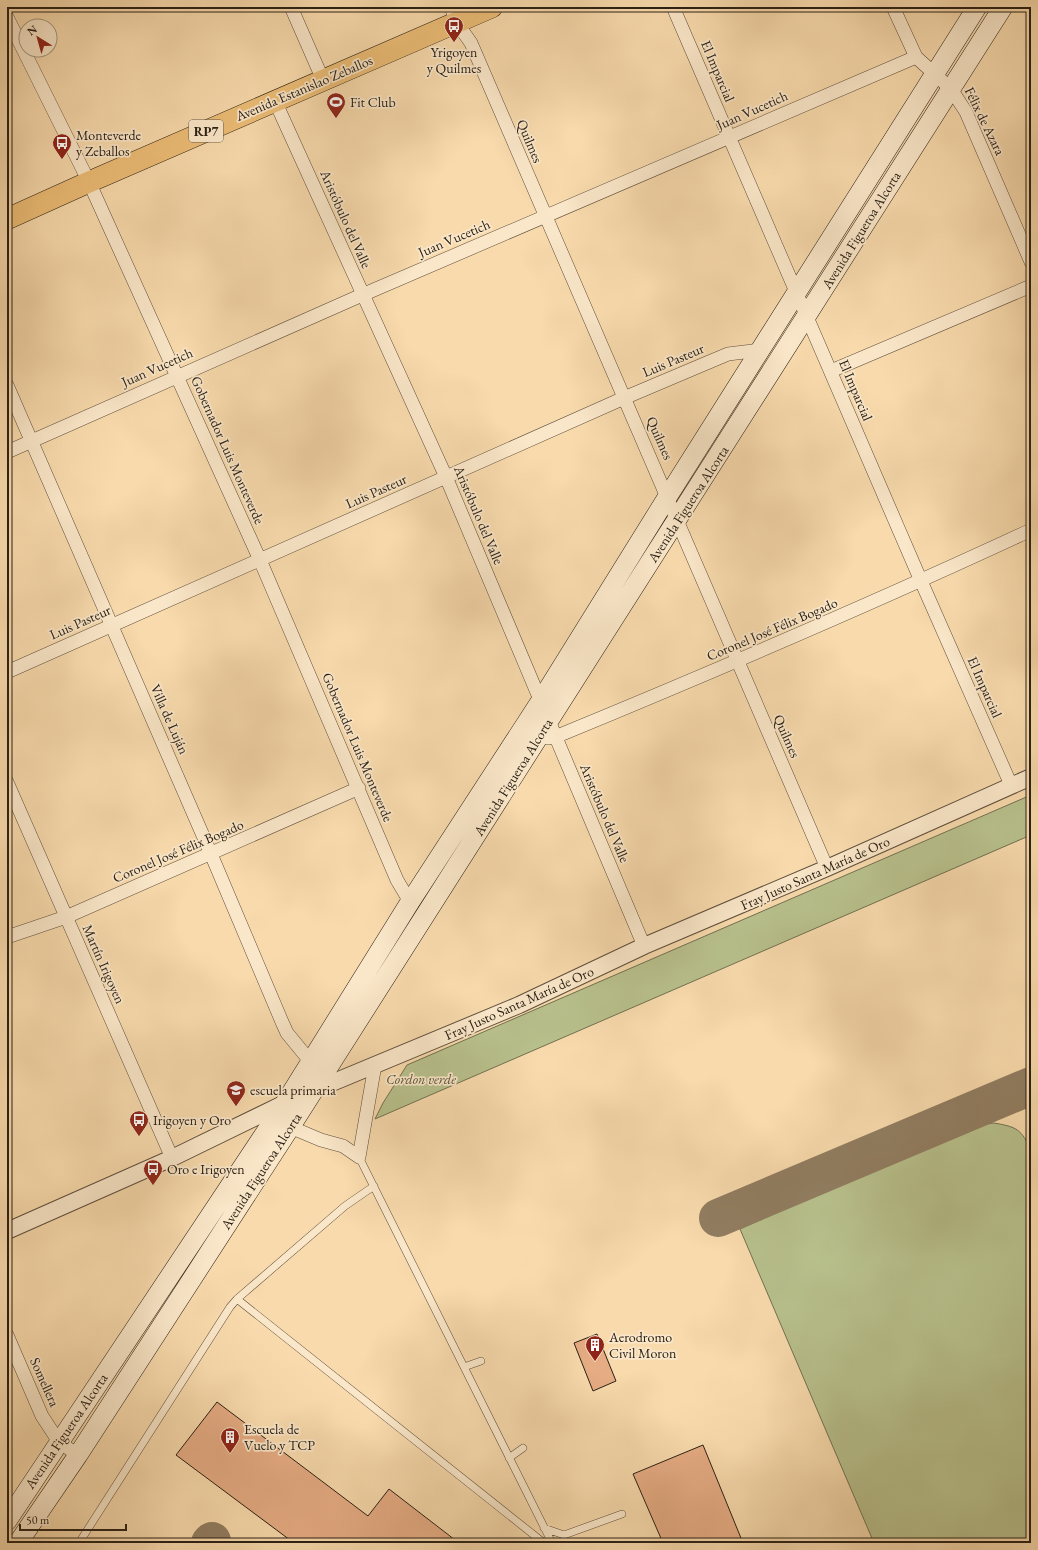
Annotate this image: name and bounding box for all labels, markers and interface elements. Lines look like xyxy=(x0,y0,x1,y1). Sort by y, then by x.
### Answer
bus stop icon: Yrigoyen y Quilmes xyxy=(443,15,465,43)
north arrow xyxy=(18,18,58,58)
text: N xyxy=(24,22,40,38)
street label: El Imparcial xyxy=(697,38,739,105)
place label: Yrigoyen y Quilmes xyxy=(427,43,482,77)
street label: Avenida Estanislao Zeballos xyxy=(232,51,376,125)
street label: Félix de Azara xyxy=(961,84,1009,158)
street label: Juan Vucetich xyxy=(713,86,791,134)
sports icon: Fit Club xyxy=(325,91,347,119)
place label: Fit Club xyxy=(350,93,396,111)
street label: Quilmes xyxy=(513,116,547,166)
road number: RP7 xyxy=(189,120,223,142)
place label: Monteverde y Zeballos xyxy=(76,126,142,160)
bus stop icon: Monteverde y Zeballos xyxy=(51,132,73,160)
street label: Aristóbulo del Valle xyxy=(316,166,376,271)
street label: Avenida Figueroa Alcorta xyxy=(817,167,905,293)
street label: Juan Vucetich xyxy=(414,215,493,262)
street label: Luis Pasteur xyxy=(639,339,707,381)
street label: Juan Vucetich xyxy=(118,343,196,391)
street label: El Imparcial xyxy=(835,357,877,424)
street label: Gobernador Luis Monteverde xyxy=(187,373,269,527)
street label: Quilmes xyxy=(642,413,678,463)
street label: Avenida Figueroa Alcorta xyxy=(643,442,733,567)
street label: Aristóbulo del Valle xyxy=(450,462,508,568)
street label: Luis Pasteur xyxy=(342,469,410,513)
street label: Coronel José Félix Bogado xyxy=(704,593,840,665)
street label: Luis Pasteur xyxy=(46,600,114,644)
street label: El Imparcial xyxy=(964,654,1007,721)
street label: Gobernador Luis Monteverde xyxy=(318,670,398,825)
street label: Villa de Luján xyxy=(147,681,194,757)
street label: Quilmes xyxy=(769,711,805,761)
street label: Avenida Figueroa Alcorta xyxy=(469,714,557,840)
street label: Aristóbulo del Valle xyxy=(576,760,634,866)
street label: Coronel José Félix Bogado xyxy=(110,815,246,887)
street label: Fray Justo Santa María de Oro xyxy=(738,832,892,914)
street label: Martín Irigoyen xyxy=(79,922,130,1007)
street label: Fray Justo Santa María de Oro xyxy=(442,962,596,1044)
park label: Cordon verde xyxy=(386,1070,456,1088)
school or university icon: escuela primaria xyxy=(225,1079,247,1107)
place label: escuela primaria xyxy=(250,1081,336,1099)
bus stop icon: Irigoyen y Oro xyxy=(128,1109,150,1137)
street label: Avenida Figueroa Alcorta xyxy=(216,1109,306,1234)
place label: Irigoyen y Oro xyxy=(153,1111,231,1129)
bus stop icon: Oro e Irigoyen xyxy=(142,1158,164,1186)
place label: Oro e Irigoyen xyxy=(167,1160,245,1178)
place label: Aerodromo Civil Moron xyxy=(608,1328,677,1362)
building icon: Aerodromo Civil Moron xyxy=(584,1334,606,1362)
street label: Somellera xyxy=(26,1354,64,1410)
street label: Avenida Figueroa Alcorta xyxy=(20,1369,112,1493)
place label: Escuela de Vuelo y TCP xyxy=(244,1420,315,1454)
building icon: Escuela de Vuelo y TCP xyxy=(219,1426,241,1454)
scale bar xyxy=(20,1506,126,1532)
text: 50 m xyxy=(26,1512,50,1528)

